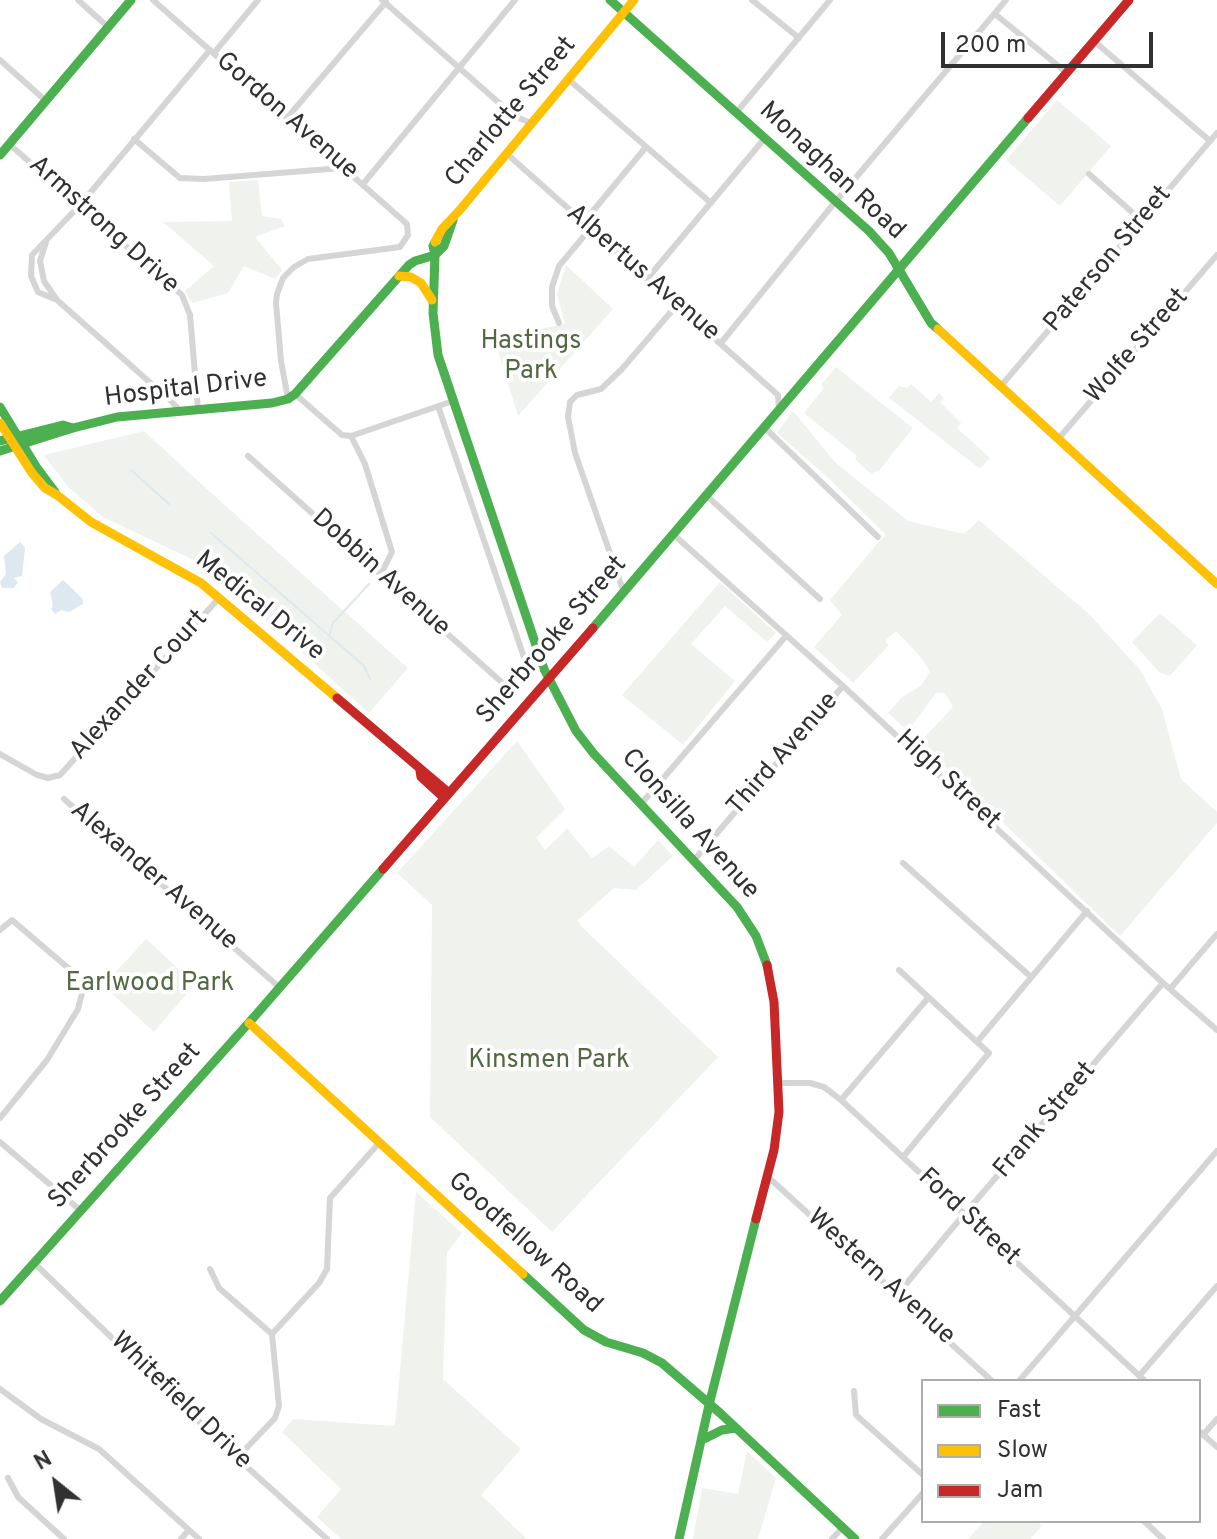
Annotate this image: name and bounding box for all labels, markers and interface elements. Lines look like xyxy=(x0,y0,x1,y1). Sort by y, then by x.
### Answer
scale bar xyxy=(945,16,1157,66)
street label: Charlotte Street xyxy=(440,31,584,195)
text: 200 m xyxy=(955,31,1026,61)
street label: Gordon Avenue xyxy=(208,47,364,187)
street label: Monaghan Road xyxy=(751,96,911,248)
street label: Armstrong Drive xyxy=(21,150,185,302)
street label: Paterson Street xyxy=(1039,180,1179,340)
street label: Albertus Avenue xyxy=(559,199,725,349)
street label: Wolfe Street xyxy=(1080,283,1196,411)
park label: Hastings Park xyxy=(481,327,581,388)
street label: Hospital Drive xyxy=(103,365,269,415)
street label: Dobbin Avenue xyxy=(304,504,456,644)
street label: Medical Drive xyxy=(188,545,330,669)
street label: Sherbrooke Street xyxy=(471,550,635,732)
street label: Alexander Court xyxy=(64,605,216,767)
street label: Third Avenue xyxy=(722,687,846,823)
street label: High Street xyxy=(888,725,1006,837)
street label: Clonsilla Avenue xyxy=(613,743,765,907)
street label: Alexander Avenue xyxy=(63,796,243,958)
park label: Earlwood Park xyxy=(66,969,234,1001)
street label: Sherbrooke Street xyxy=(43,1037,209,1217)
park label: Kinsmen Park xyxy=(468,1046,630,1078)
street label: Frank Street xyxy=(988,1056,1104,1186)
street label: Ford Street xyxy=(910,1163,1026,1273)
street label: Goodfellow Road xyxy=(440,1166,608,1322)
street label: Western Avenue xyxy=(800,1203,960,1353)
street label: Whitefield Drive xyxy=(103,1327,257,1477)
legend xyxy=(921,1379,1201,1523)
text: Fast xyxy=(997,1396,1041,1426)
text: Slow xyxy=(997,1436,1048,1466)
north arrow xyxy=(16,1443,96,1523)
text: N xyxy=(30,1446,57,1477)
text: Jam xyxy=(997,1476,1043,1506)

